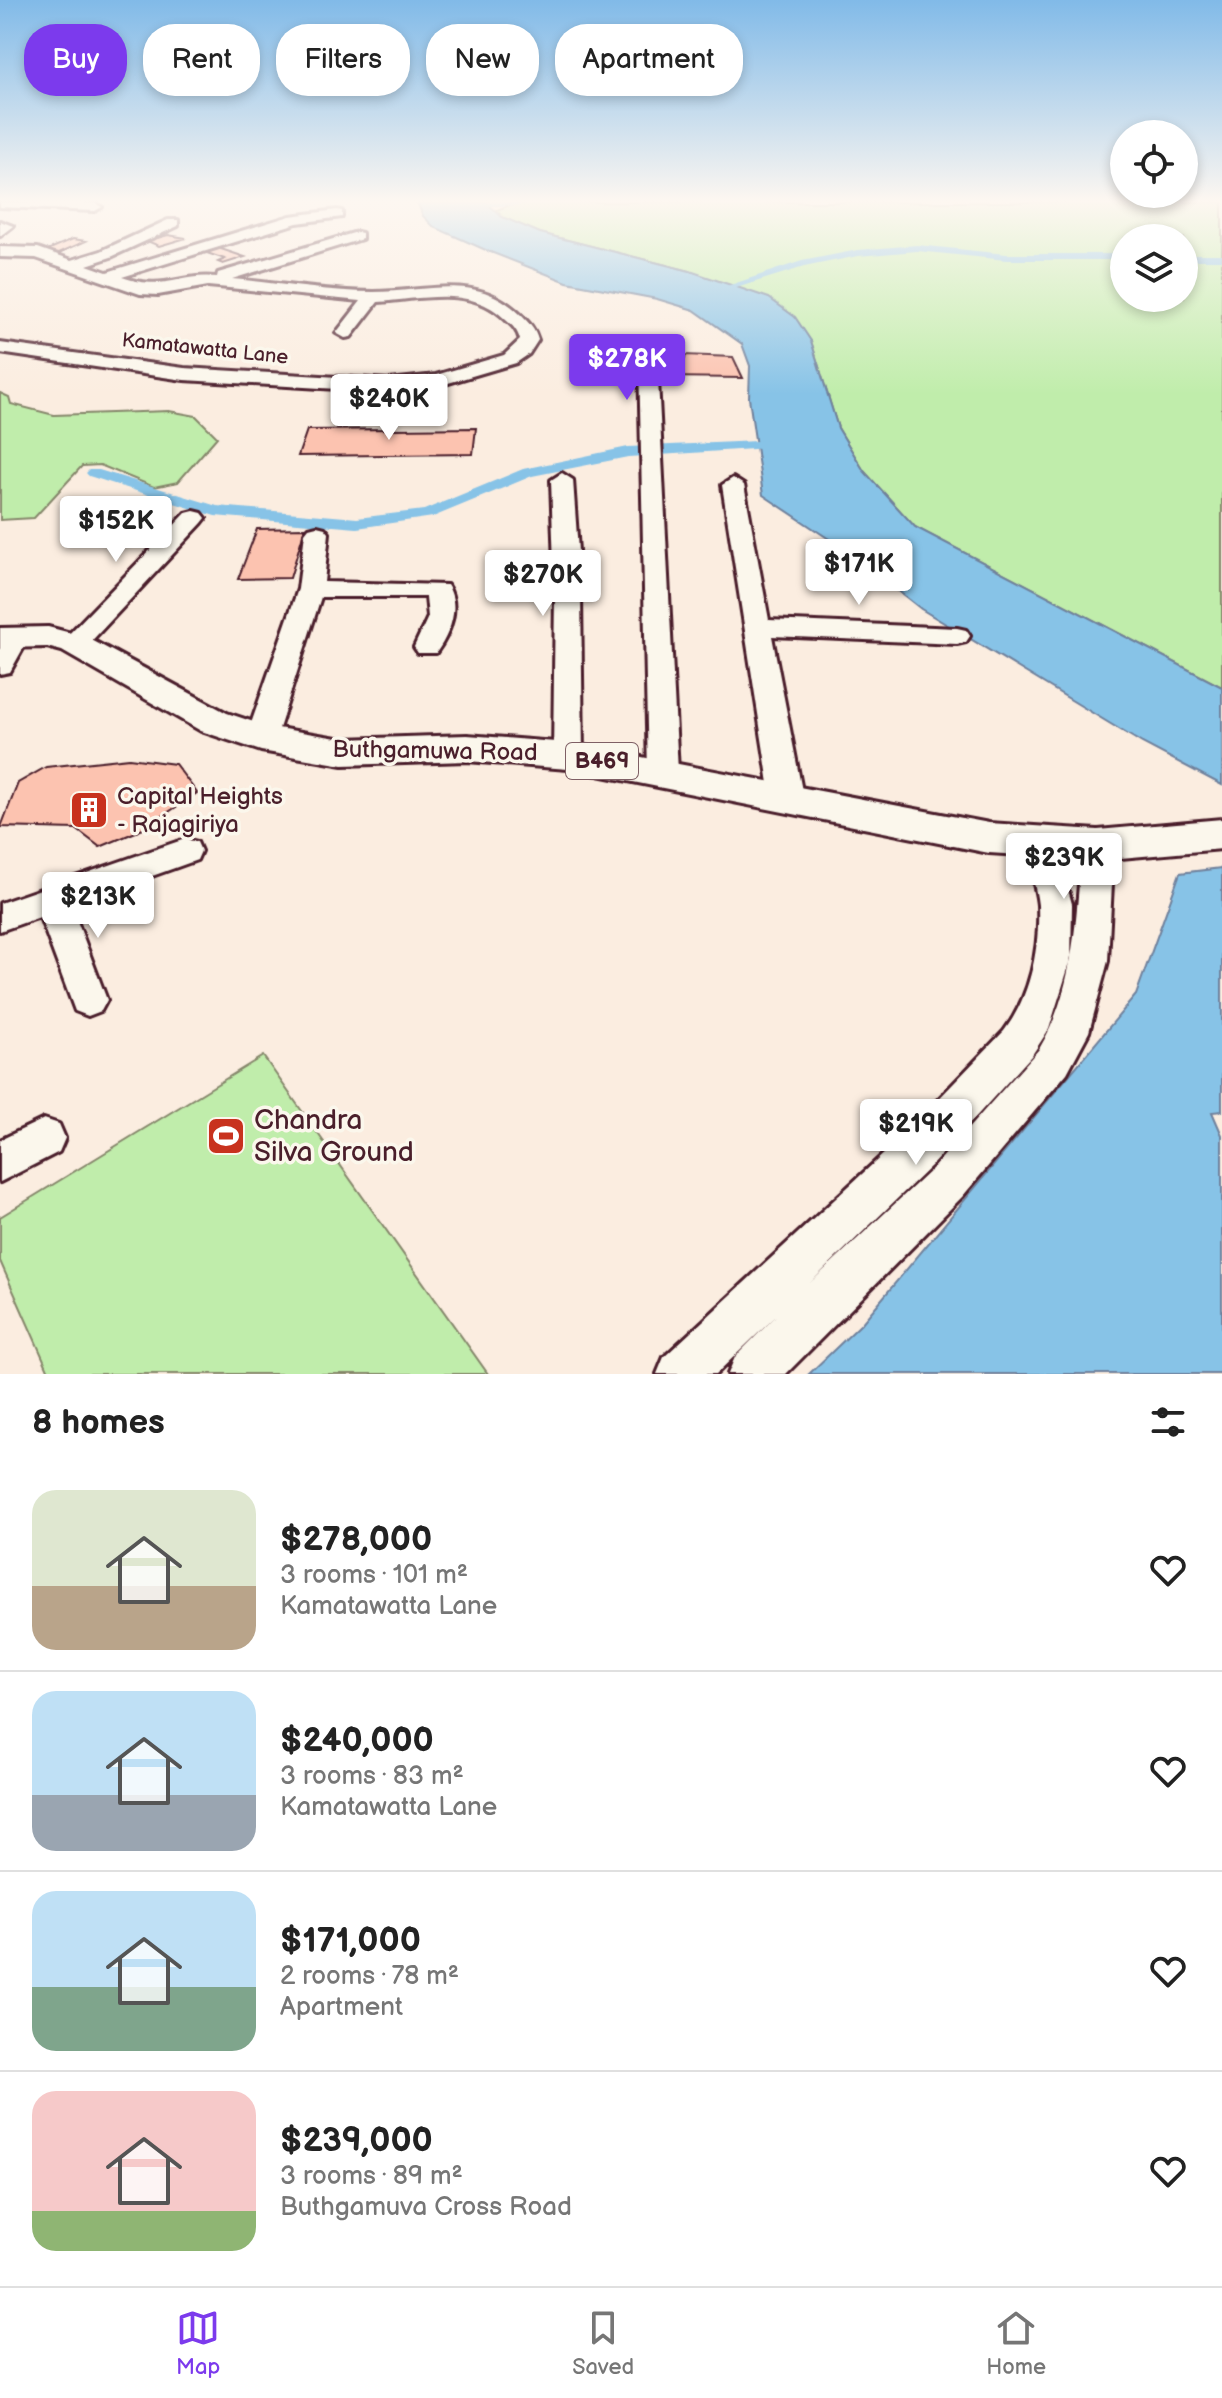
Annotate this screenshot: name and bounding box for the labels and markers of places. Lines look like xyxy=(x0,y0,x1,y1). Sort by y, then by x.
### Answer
pin: $278K xyxy=(571,334,683,402)
pin: $240K xyxy=(333,374,445,442)
pin: $152K xyxy=(60,496,172,564)
pin: $171K xyxy=(803,539,915,607)
pin: $270K xyxy=(487,550,599,618)
place label: Capital Heights - Rajagiriya xyxy=(117,782,283,839)
building icon: Capital Heights - Rajagiriya xyxy=(68,789,110,831)
pin: $239K xyxy=(1008,833,1120,901)
pin: $213K xyxy=(42,872,154,940)
pin: $219K xyxy=(860,1099,972,1167)
place label: Chandra Silva Ground xyxy=(254,1104,414,1169)
sports icon: Chandra Silva Ground xyxy=(205,1115,247,1157)

